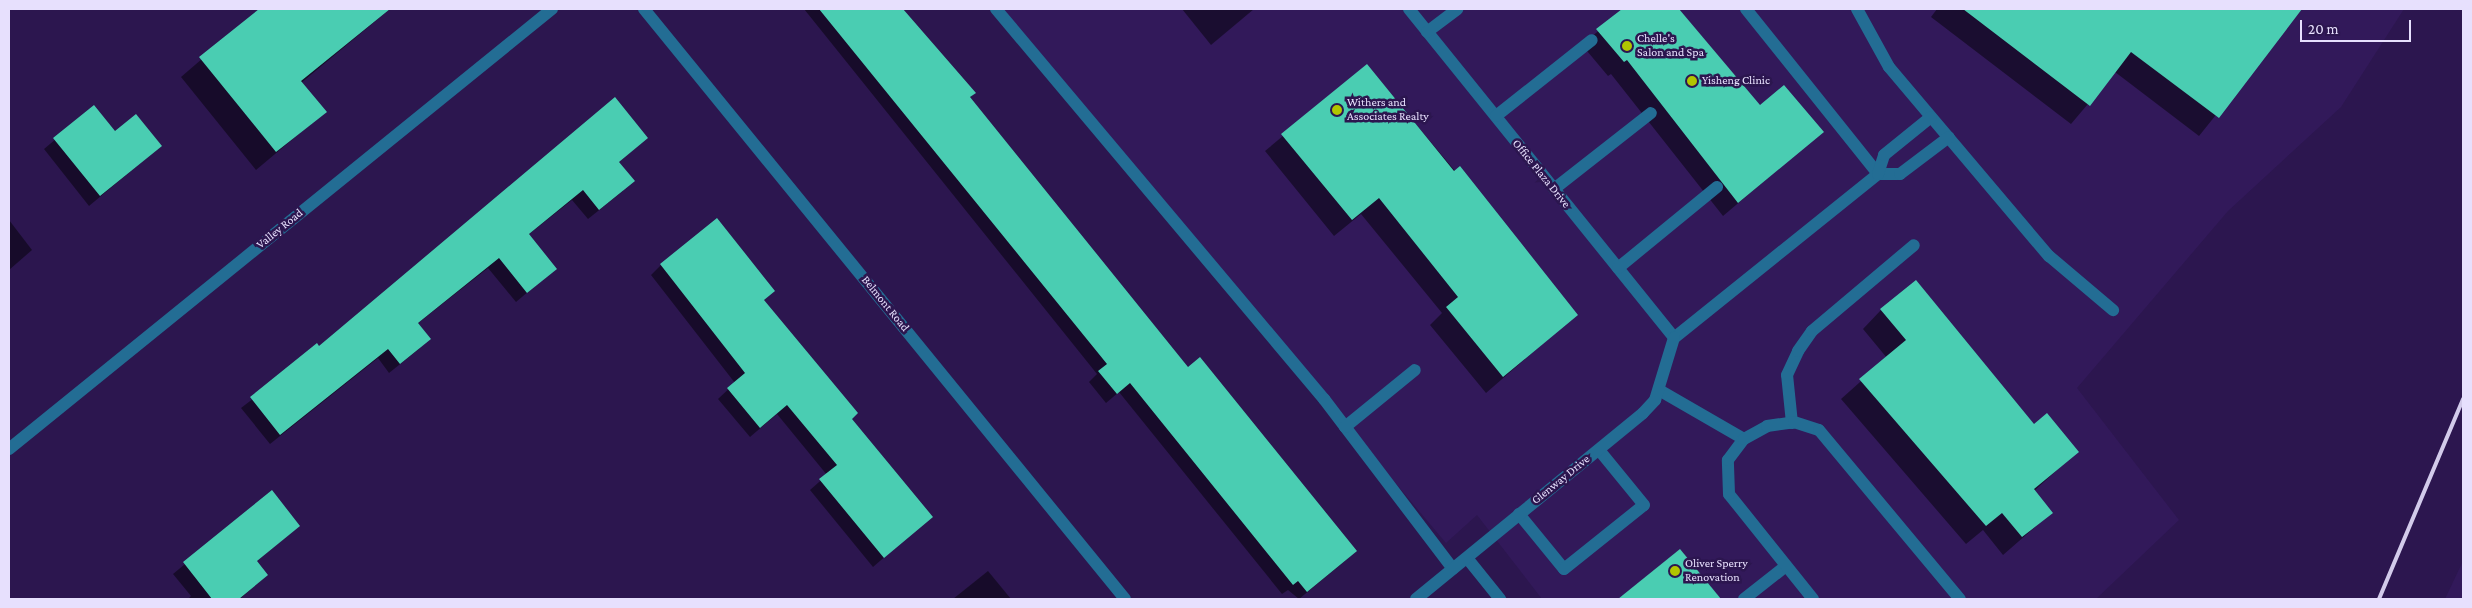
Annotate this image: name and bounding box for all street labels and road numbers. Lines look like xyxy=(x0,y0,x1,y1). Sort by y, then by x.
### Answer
street label: Office Plaza Drive xyxy=(1509,137,1573,211)
street label: Valley Road xyxy=(254,206,306,252)
street label: Belmont Road xyxy=(858,273,912,335)
street label: Glenway Drive xyxy=(1529,452,1593,508)

